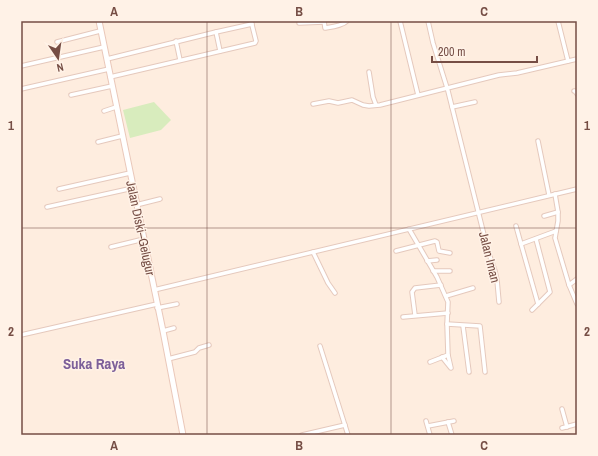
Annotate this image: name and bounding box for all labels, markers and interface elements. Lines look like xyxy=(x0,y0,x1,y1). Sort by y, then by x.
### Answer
text: A xyxy=(110,3,118,20)
text: B xyxy=(295,3,303,20)
text: C xyxy=(480,3,488,20)
north arrow xyxy=(38,38,78,78)
scale bar xyxy=(432,38,537,64)
text: 200 m xyxy=(438,44,465,60)
text: N xyxy=(56,60,65,75)
text: 1 xyxy=(8,117,14,134)
text: 1 xyxy=(584,117,590,134)
street label: Jalan Diski–Gelugur xyxy=(122,179,159,278)
street label: Jalan Iman xyxy=(475,230,504,285)
text: 2 xyxy=(8,323,14,340)
text: 2 xyxy=(584,323,590,340)
district label: Suka Raya xyxy=(63,353,125,374)
text: A xyxy=(110,437,118,454)
text: B xyxy=(295,437,303,454)
text: C xyxy=(480,437,488,454)

